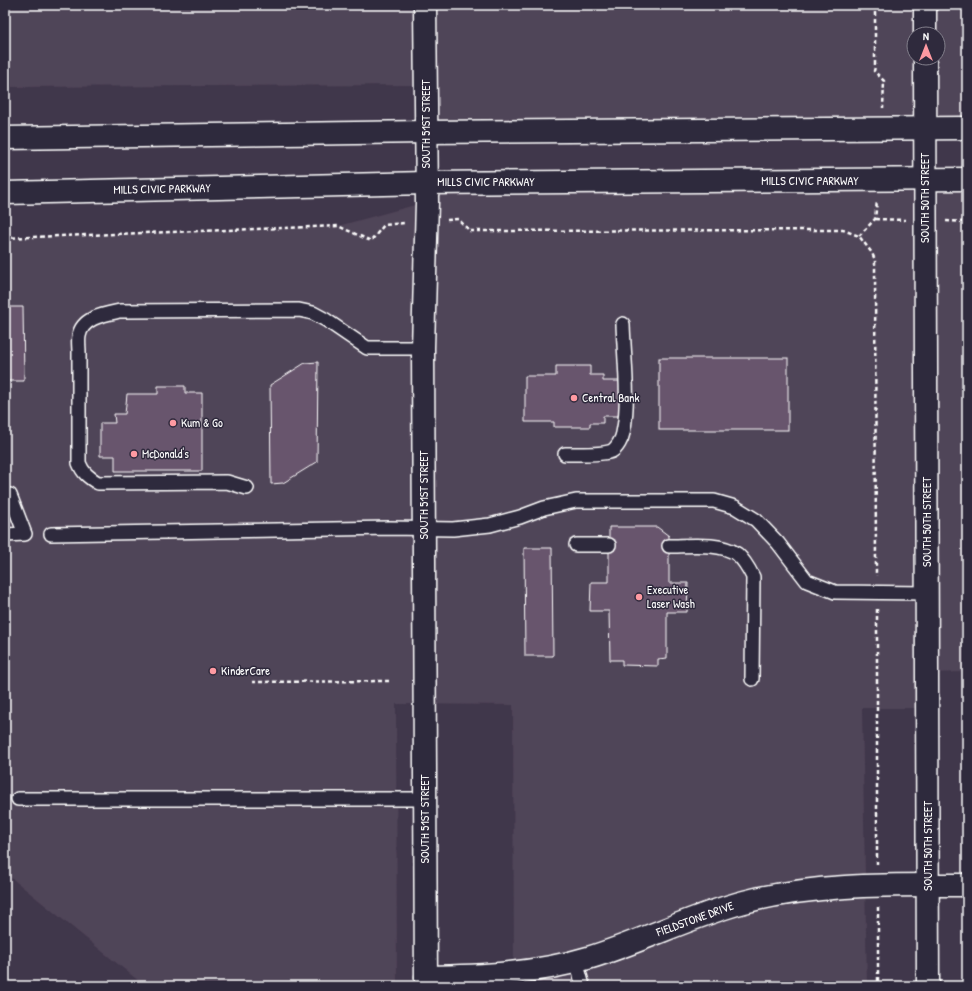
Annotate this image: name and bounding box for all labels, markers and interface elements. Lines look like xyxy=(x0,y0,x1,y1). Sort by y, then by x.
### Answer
north arrow xyxy=(906,26,946,66)
text: N xyxy=(923,29,929,43)
street label: SOUTH 51ST STREET xyxy=(417,79,434,168)
street label: SOUTH 50TH STREET xyxy=(916,153,933,243)
street label: MILLS CIVIC PARKWAY xyxy=(761,172,859,189)
street label: MILLS CIVIC PARKWAY xyxy=(437,173,535,190)
street label: MILLS CIVIC PARKWAY xyxy=(113,179,212,198)
place label: Central Bank xyxy=(582,389,639,406)
marker: Central Bank xyxy=(569,393,579,403)
place label: Kum & Go xyxy=(181,414,223,431)
marker: Kum & Go xyxy=(168,418,178,428)
place label: McDonald's xyxy=(142,445,189,462)
marker: McDonald's xyxy=(129,449,139,459)
street label: SOUTH 51ST STREET xyxy=(415,450,432,539)
street label: SOUTH 50TH STREET xyxy=(918,477,935,567)
place label: Executive Laser Wash xyxy=(647,581,695,612)
marker: Executive Laser Wash xyxy=(634,592,644,602)
place label: KinderCare xyxy=(221,662,270,679)
marker: KinderCare xyxy=(208,666,218,676)
street label: SOUTH 51ST STREET xyxy=(416,774,433,863)
street label: SOUTH 50TH STREET xyxy=(919,801,936,891)
street label: FIELDSTONE DRIVE xyxy=(653,896,736,941)

